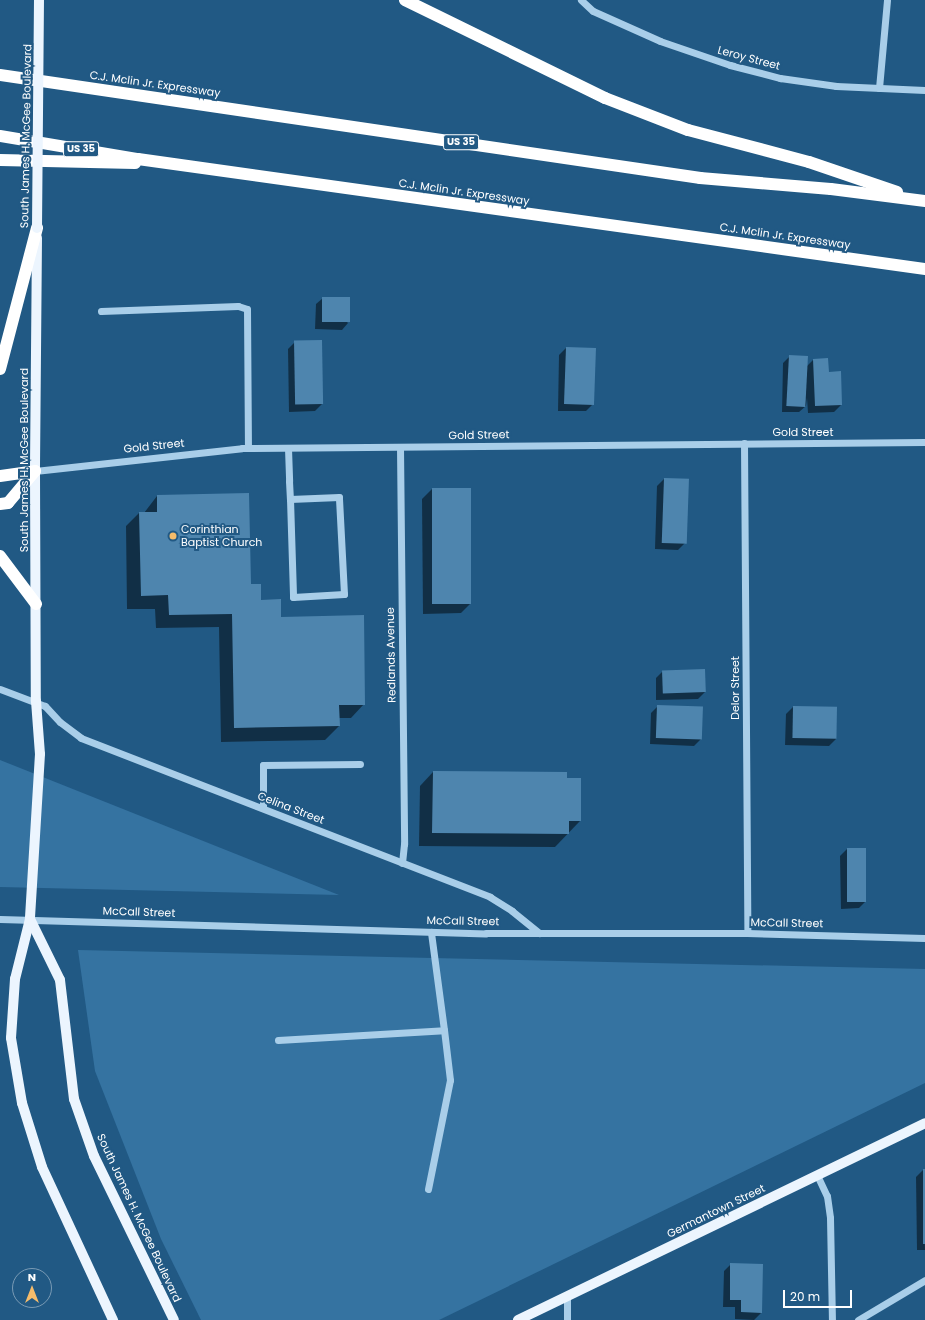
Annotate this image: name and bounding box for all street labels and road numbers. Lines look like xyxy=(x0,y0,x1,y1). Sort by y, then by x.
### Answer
street label: Leroy Street xyxy=(716,43,782,73)
street label: South James H. McGee Boulevard xyxy=(18,44,34,228)
street label: C.J. Mclin Jr. Expressway xyxy=(89,68,221,100)
road number: US 35 xyxy=(443,134,479,150)
road number: US 35 xyxy=(63,141,99,157)
street label: C.J. Mclin Jr. Expressway xyxy=(398,176,530,208)
street label: C.J. Mclin Jr. Expressway xyxy=(719,220,851,252)
street label: South James H. McGee Boulevard xyxy=(17,368,31,552)
street label: Gold Street xyxy=(773,425,833,439)
street label: Gold Street xyxy=(448,428,510,442)
street label: Gold Street xyxy=(123,436,185,456)
street label: Redlands Avenue xyxy=(384,607,398,703)
street label: Delor Street xyxy=(728,656,742,720)
street label: Celina Street xyxy=(256,789,326,827)
street label: McCall Street xyxy=(102,904,176,920)
street label: McCall Street xyxy=(427,914,499,928)
street label: McCall Street xyxy=(751,916,823,930)
street label: South James H. McGee Boulevard xyxy=(94,1132,184,1304)
street label: Germantown Street xyxy=(665,1181,767,1241)

